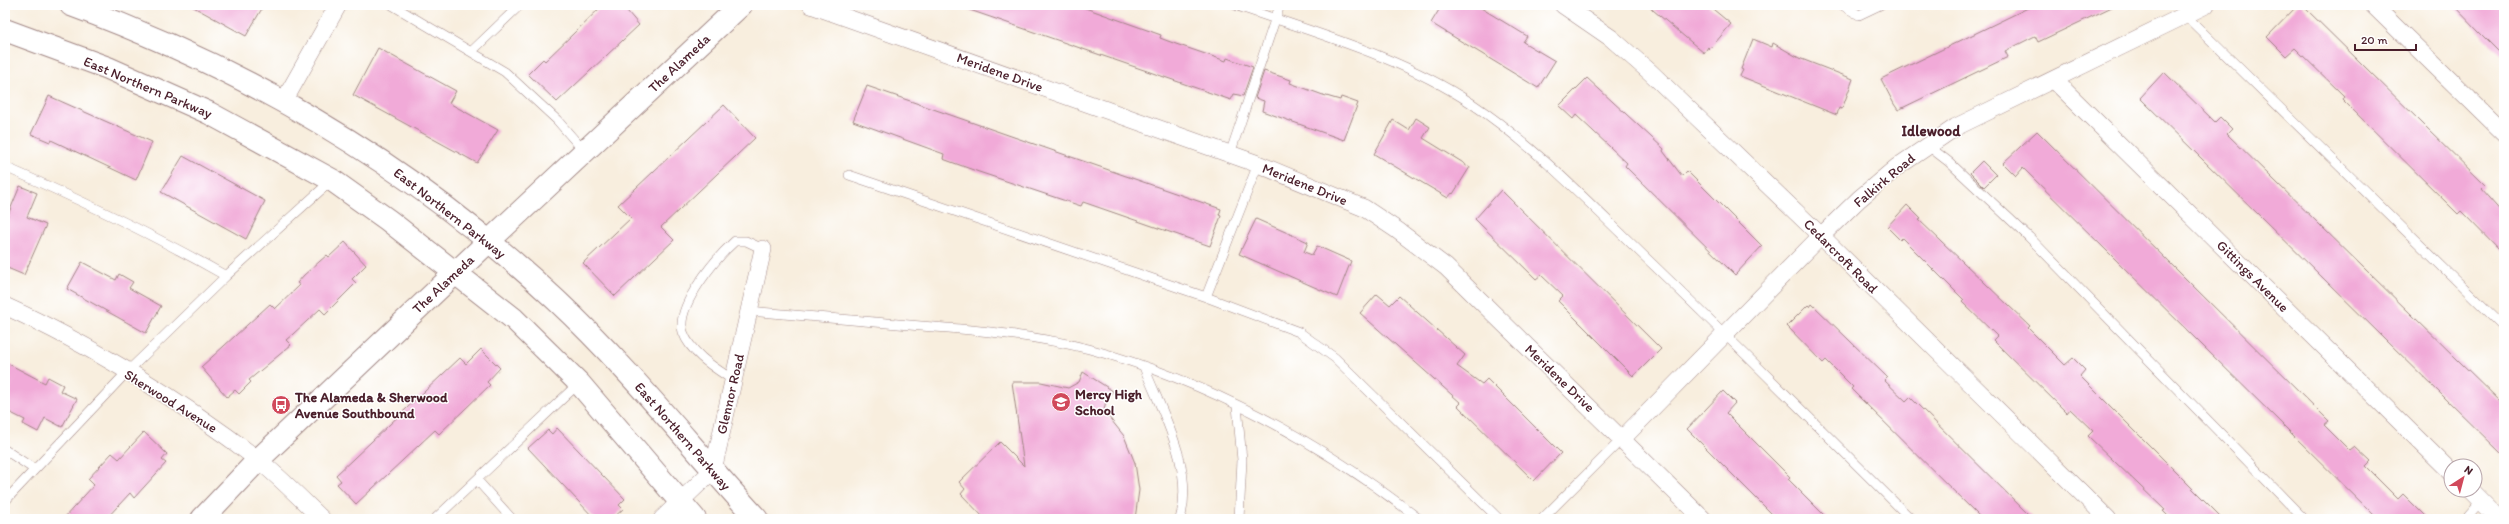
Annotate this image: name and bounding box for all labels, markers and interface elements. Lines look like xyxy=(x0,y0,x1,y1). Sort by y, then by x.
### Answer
scale bar xyxy=(2355,26,2416,52)
street label: The Alameda xyxy=(645,30,714,96)
text: 20 m xyxy=(2361,33,2388,47)
street label: Meridene Drive xyxy=(954,49,1045,96)
street label: East Northern Parkway xyxy=(81,53,215,122)
district label: Idlewood xyxy=(1901,122,1961,140)
street label: Falkirk Road xyxy=(1850,149,1919,211)
street label: Meridene Drive xyxy=(1260,160,1350,209)
street label: East Northern Parkway xyxy=(390,164,510,263)
street label: Cedarcroft Road xyxy=(1800,216,1882,297)
street label: Gittings Avenue xyxy=(2213,237,2292,316)
street label: The Alameda xyxy=(409,251,478,317)
street label: Meridene Drive xyxy=(1521,341,1598,416)
street label: Glennor Road xyxy=(713,352,748,436)
street label: Sherwood Avenue xyxy=(121,366,221,437)
street label: East Northern Parkway xyxy=(631,379,735,494)
place label: Mercy High School xyxy=(1075,386,1143,419)
place label: The Alameda & Sherwood Avenue Southbound xyxy=(294,389,448,422)
school or university icon: Mercy High School xyxy=(1050,391,1072,413)
bus stop icon: The Alameda & Sherwood Avenue Southbound xyxy=(270,394,292,416)
north arrow xyxy=(2443,458,2483,498)
text: N xyxy=(2462,463,2475,478)

